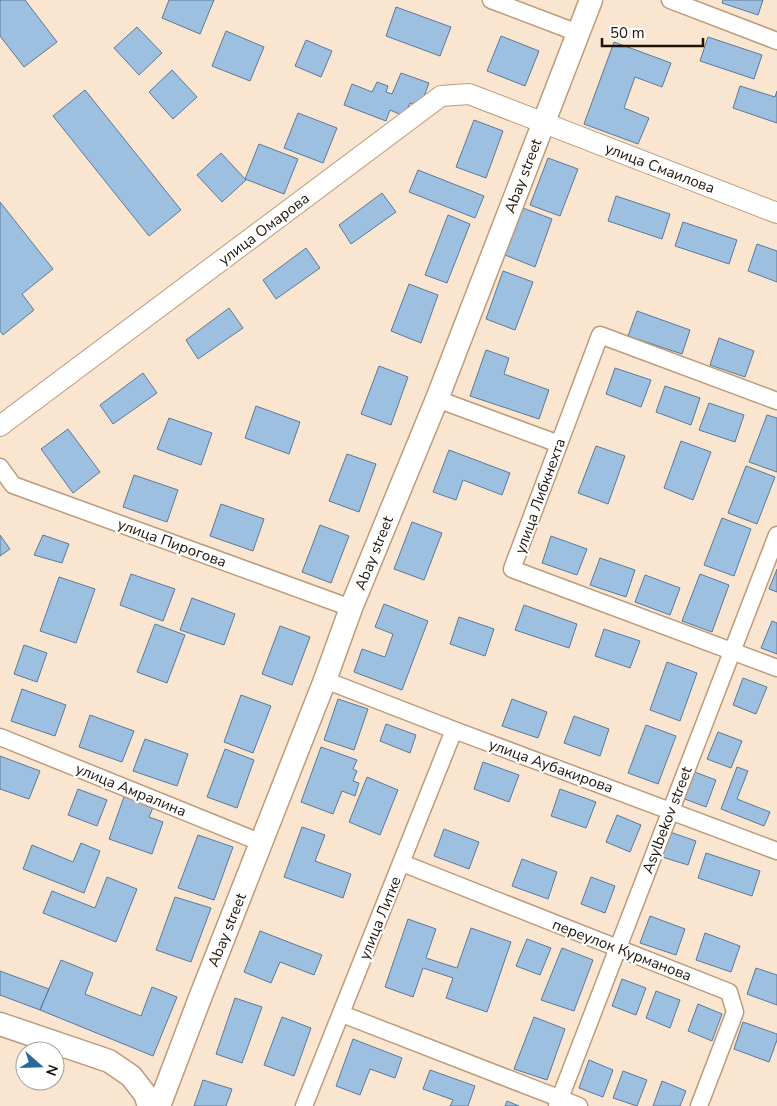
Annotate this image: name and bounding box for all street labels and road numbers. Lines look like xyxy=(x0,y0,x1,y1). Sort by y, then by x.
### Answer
street label: Abay street xyxy=(500,135,547,216)
street label: улица Смаилова xyxy=(602,138,718,198)
street label: улица Омарова xyxy=(215,188,313,270)
street label: улица Либкнехта xyxy=(510,435,570,557)
street label: Abay street xyxy=(350,512,398,593)
street label: улица Пирогова xyxy=(115,514,229,572)
street label: улица Аубакирова xyxy=(486,734,616,798)
street label: улица Амралина xyxy=(73,759,189,821)
street label: Asylbekov street xyxy=(637,763,697,876)
street label: улица Литке xyxy=(354,873,406,963)
street label: Abay street xyxy=(203,889,251,970)
street label: переулок Курманова xyxy=(549,914,695,986)

